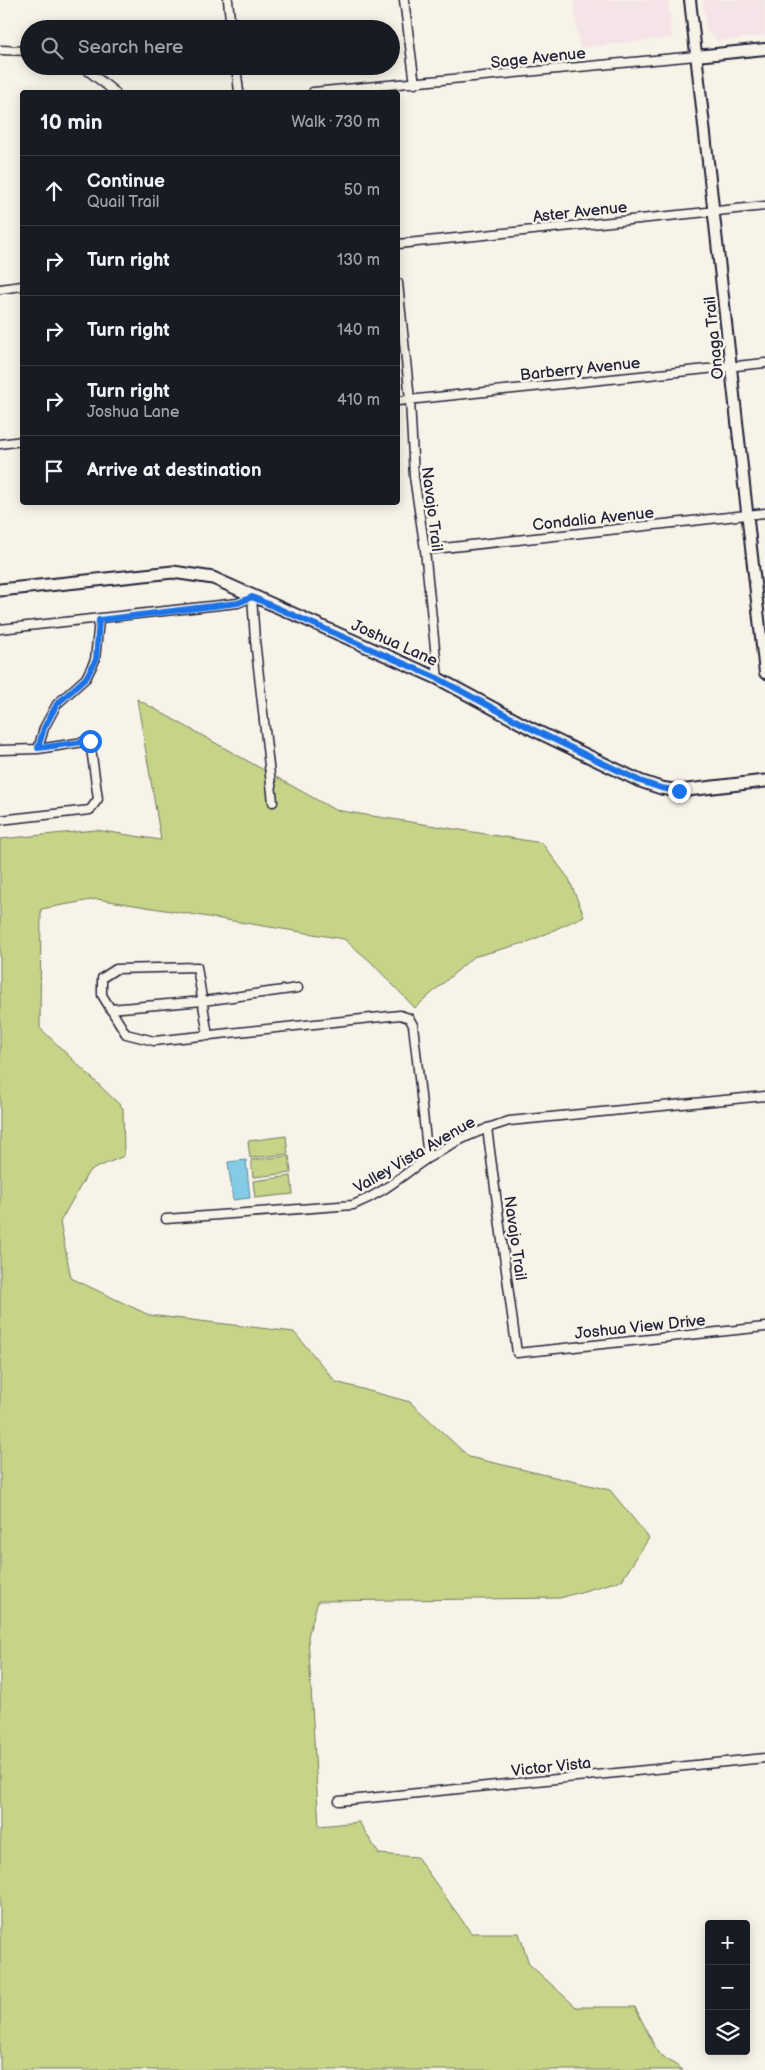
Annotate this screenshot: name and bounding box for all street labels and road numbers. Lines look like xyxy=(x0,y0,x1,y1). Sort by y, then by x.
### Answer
street label: Sage Avenue xyxy=(490,44,587,73)
street label: Aster Avenue xyxy=(532,198,629,227)
street label: Onaga Trail xyxy=(701,296,728,380)
street label: Barberry Avenue xyxy=(519,354,642,385)
street label: Navajo Trail xyxy=(417,466,446,553)
street label: Condalia Avenue xyxy=(531,504,655,535)
street label: Joshua Lane xyxy=(348,616,441,671)
street label: Valley Vista Avenue xyxy=(351,1113,479,1198)
street label: Navajo Trail xyxy=(499,1195,530,1282)
street label: Joshua View Drive xyxy=(574,1311,707,1344)
street label: Victor Vista xyxy=(510,1754,592,1781)

